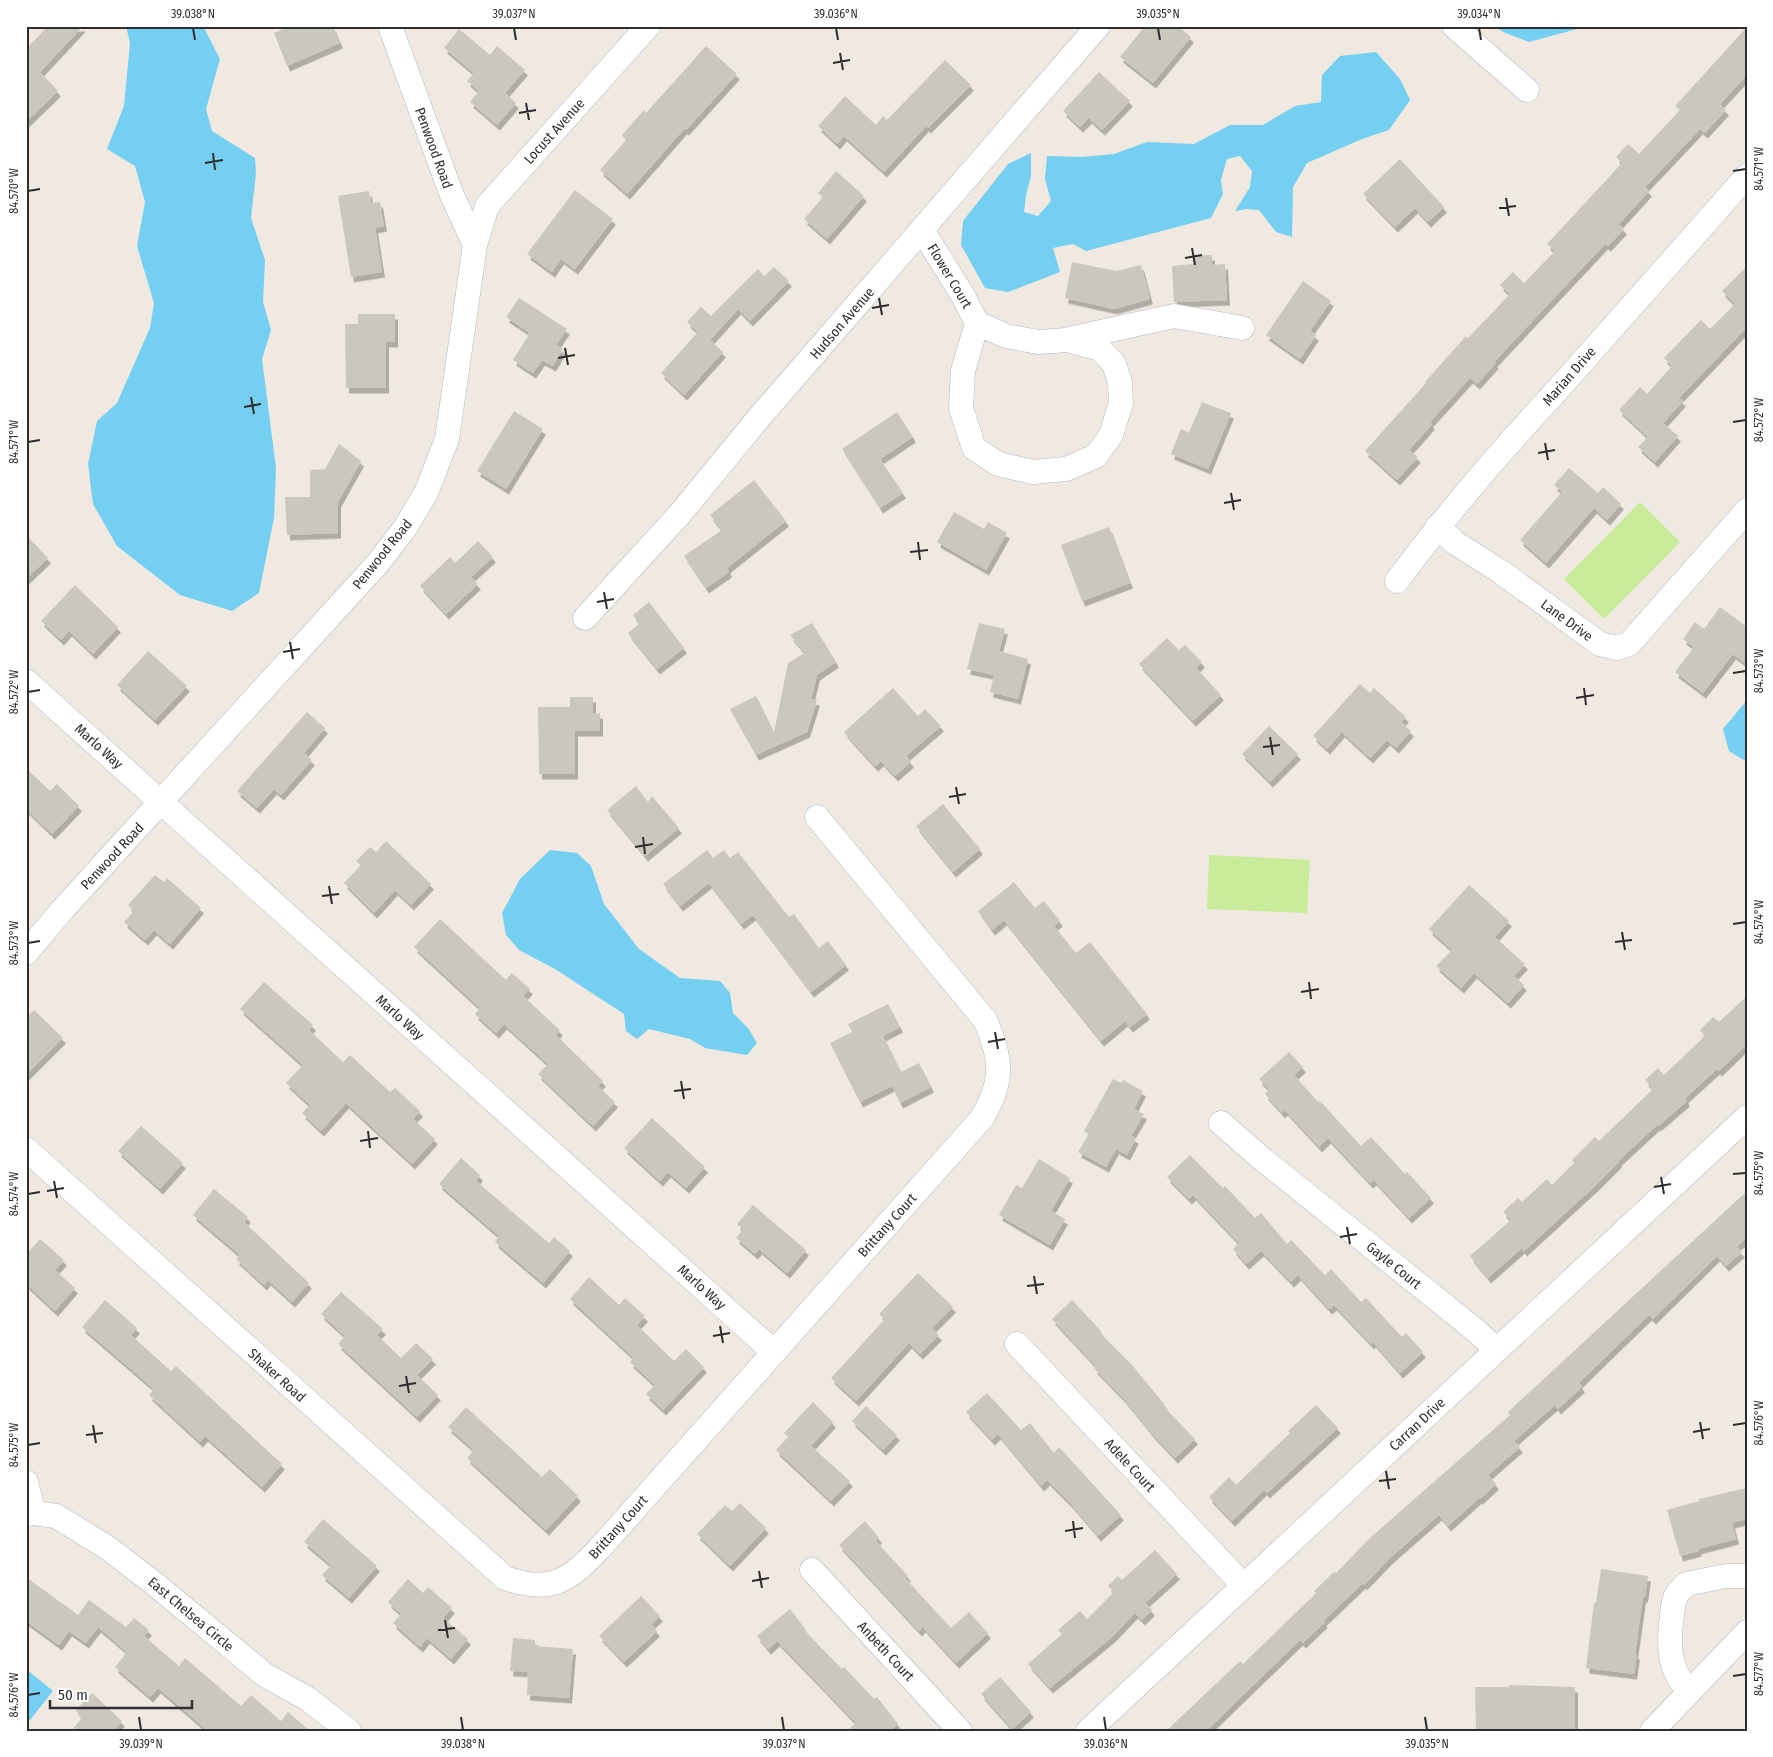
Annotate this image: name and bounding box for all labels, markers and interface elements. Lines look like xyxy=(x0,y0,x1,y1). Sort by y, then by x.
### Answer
text: 39.038°N xyxy=(171,7,215,21)
text: 39.037°N xyxy=(493,7,535,21)
text: 39.036°N xyxy=(814,7,858,21)
text: 39.035°N xyxy=(1136,7,1180,21)
text: 39.034°N xyxy=(1457,7,1501,21)
street label: Locust Avenue xyxy=(520,95,588,168)
street label: Penwood Road xyxy=(411,105,456,191)
text: 84.571°W xyxy=(1752,147,1766,191)
text: 84.570°W xyxy=(7,168,21,214)
street label: Flower Court xyxy=(924,241,976,312)
street label: Hudson Avenue xyxy=(807,284,878,363)
street label: Marian Drive xyxy=(1539,343,1600,409)
text: 84.572°W xyxy=(1752,398,1766,442)
text: 84.571°W xyxy=(7,420,21,464)
street label: Penwood Road xyxy=(349,516,416,593)
street label: Lane Drive xyxy=(1537,596,1596,645)
text: 84.573°W xyxy=(1752,649,1766,693)
text: 84.572°W xyxy=(7,670,21,714)
street label: Marlo Way xyxy=(71,720,127,773)
street label: Penwood Road xyxy=(77,819,148,893)
text: 84.574°W xyxy=(1752,900,1766,944)
text: 84.573°W xyxy=(7,921,21,965)
street label: Marlo Way xyxy=(372,991,428,1044)
text: 84.575°W xyxy=(1752,1151,1766,1195)
text: 84.574°W xyxy=(7,1172,21,1216)
street label: Brittany Court xyxy=(854,1190,921,1261)
street label: Gayle Court xyxy=(1363,1238,1425,1293)
street label: Marlo Way xyxy=(674,1261,730,1314)
street label: Shaker Road xyxy=(244,1345,309,1406)
street label: Carran Drive xyxy=(1386,1394,1449,1455)
text: 84.576°W xyxy=(1752,1401,1766,1445)
text: 84.575°W xyxy=(7,1423,21,1467)
street label: Adele Court xyxy=(1101,1435,1159,1496)
street label: Brittany Court xyxy=(585,1492,652,1563)
street label: East Chelsea Circle xyxy=(144,1574,237,1655)
street label: Anbeth Court xyxy=(854,1618,918,1685)
text: 84.577°W xyxy=(1752,1652,1766,1696)
text: 84.576°W xyxy=(7,1673,21,1717)
scale bar xyxy=(50,1677,192,1709)
text: 50 m xyxy=(58,1686,88,1704)
text: 39.039°N xyxy=(119,1737,163,1751)
text: 39.038°N xyxy=(441,1737,485,1751)
text: 39.037°N xyxy=(763,1737,805,1751)
text: 39.036°N xyxy=(1084,1737,1128,1751)
text: 39.035°N xyxy=(1405,1737,1449,1751)

